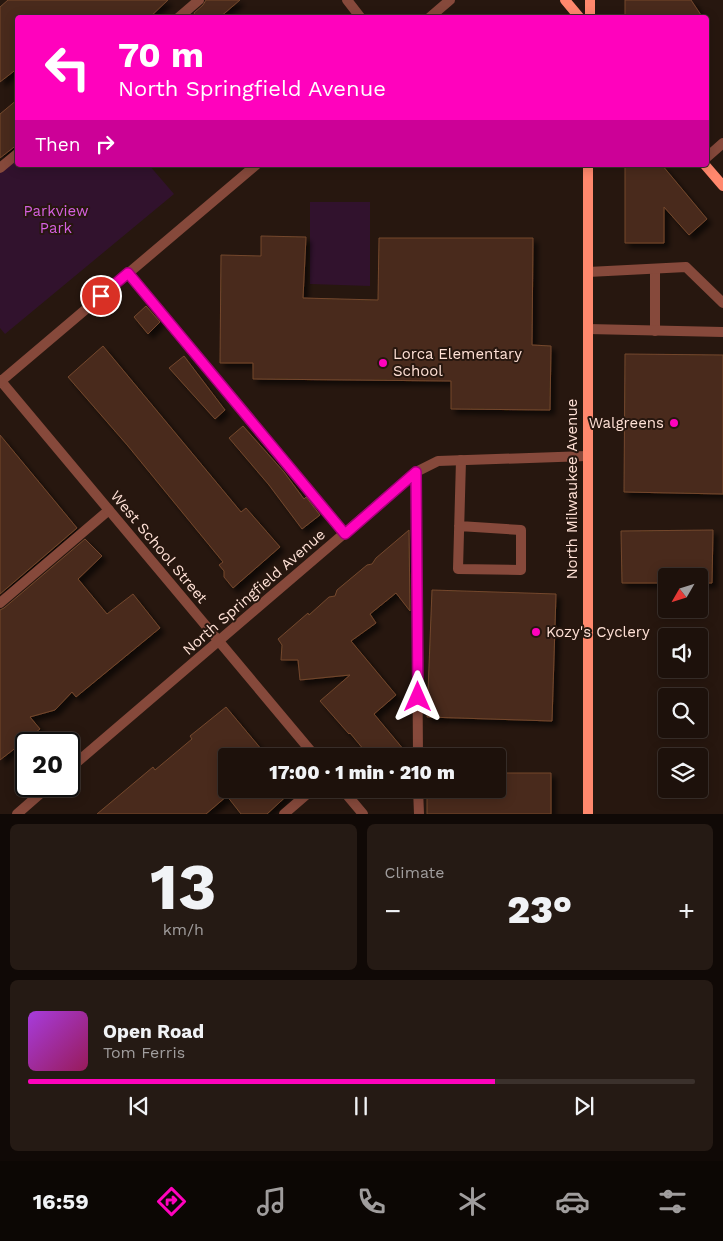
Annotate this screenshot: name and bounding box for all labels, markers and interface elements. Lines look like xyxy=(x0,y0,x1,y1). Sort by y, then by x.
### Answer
text: 70 m xyxy=(118,34,204,76)
icon: left xyxy=(35,35,100,100)
text: North Springfield Avenue xyxy=(118,76,386,101)
icon: right xyxy=(91,130,119,158)
text: Then xyxy=(35,133,81,156)
park label: Parkview Park xyxy=(23,202,89,237)
pin xyxy=(80,275,122,317)
icon: arrive xyxy=(87,282,115,310)
place label: Lorca Elementary School xyxy=(393,345,522,380)
marker: Lorca Elementary School xyxy=(377,357,389,369)
street label: North Milwaukee Avenue xyxy=(563,399,581,579)
place label: Walgreens xyxy=(589,414,664,432)
marker: Walgreens xyxy=(668,417,680,429)
street label: West School Street xyxy=(107,487,212,608)
street label: North Springfield Avenue xyxy=(179,525,329,659)
north arrow xyxy=(658,568,708,618)
map controls xyxy=(658,568,708,798)
place label: Kozy's Cyclery xyxy=(546,623,650,641)
marker: Kozy's Cyclery xyxy=(530,626,542,638)
button: sound xyxy=(658,628,708,678)
position arrow xyxy=(391,670,443,722)
button: search xyxy=(658,688,708,738)
speed limit sign: 20 xyxy=(15,732,80,797)
button: layers xyxy=(658,748,708,798)
text: 17:00 · 1 min · 210 m xyxy=(269,761,455,784)
text: 13 xyxy=(150,849,217,925)
text: Climate xyxy=(385,863,445,882)
text: 23° xyxy=(507,888,572,932)
text: − xyxy=(385,894,401,927)
text: + xyxy=(678,894,695,927)
text: km/h xyxy=(163,920,204,939)
text: Open Road xyxy=(103,1020,204,1043)
text: Tom Ferris xyxy=(103,1043,185,1062)
icon: previous xyxy=(125,1092,153,1120)
icon: pause xyxy=(347,1092,375,1120)
icon: next xyxy=(570,1092,598,1120)
icon: directions xyxy=(154,1184,189,1219)
icon: music xyxy=(254,1184,289,1219)
icon: phone xyxy=(354,1184,389,1219)
icon: climate xyxy=(455,1184,490,1219)
icon: car xyxy=(555,1184,590,1219)
icon: filters xyxy=(655,1184,690,1219)
text: 16:59 xyxy=(33,1189,89,1214)

